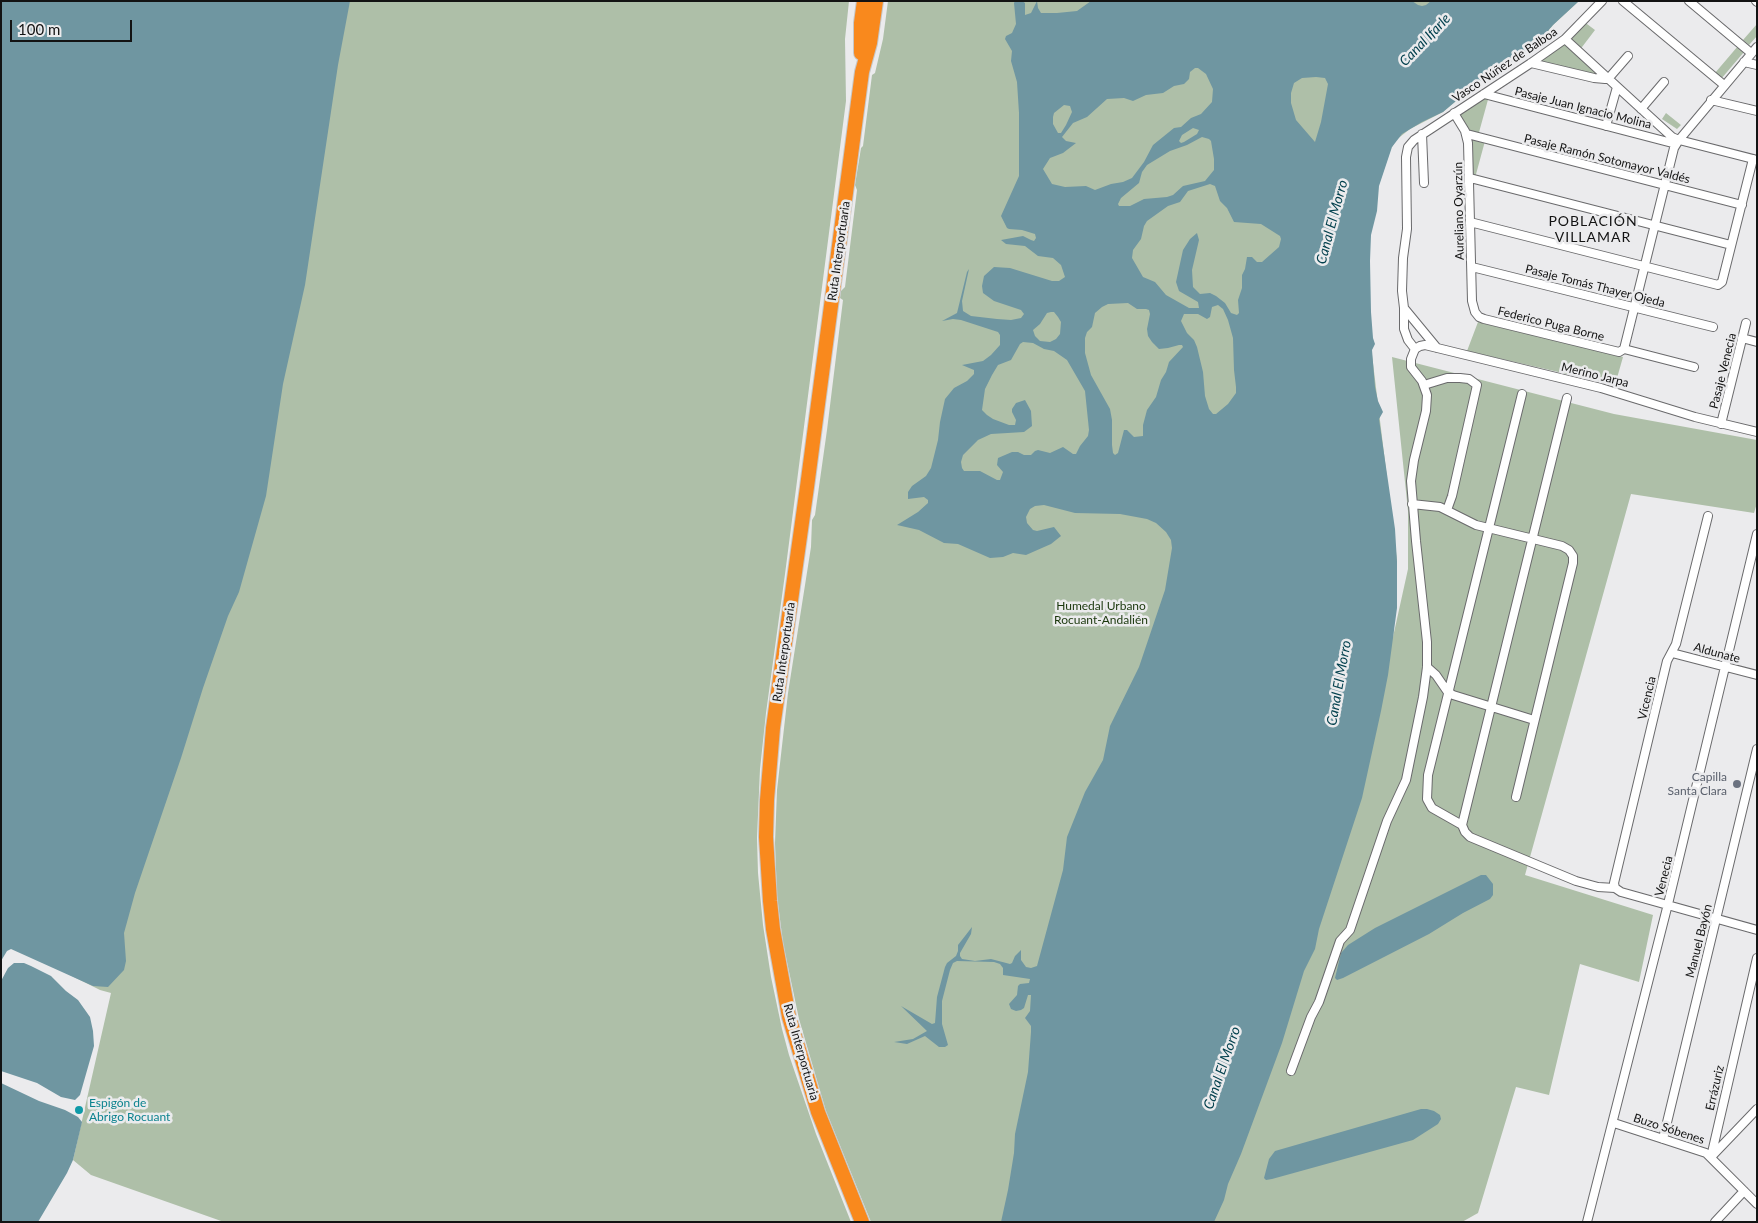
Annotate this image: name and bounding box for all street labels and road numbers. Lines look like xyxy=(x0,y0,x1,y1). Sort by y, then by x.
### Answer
street label: Vasco Núñez de Balboa xyxy=(1450,25,1560,105)
street label: Pasaje Juan Ignacio Molina xyxy=(1513,84,1653,132)
street label: Pasaje Ramón Sotomayor Valdés xyxy=(1522,131,1692,187)
street label: Aureliano Oyarzún xyxy=(1451,162,1467,260)
street label: Ruta Interportuaria xyxy=(825,200,853,302)
street label: Pasaje Tomás Thayer Ojeda xyxy=(1524,262,1666,310)
street label: Federico Puga Borne xyxy=(1496,304,1606,344)
street label: Pasaje Venecia xyxy=(1707,332,1739,410)
street label: Merino Jarpa xyxy=(1560,360,1630,390)
street label: Ruta Interportuaria xyxy=(770,601,798,703)
street label: Aldunate xyxy=(1692,640,1742,666)
street label: Vicencia xyxy=(1635,675,1659,721)
street label: Venecia xyxy=(1652,854,1676,898)
street label: Manuel Bayón xyxy=(1683,903,1715,979)
street label: Ruta Interportuaria xyxy=(780,1002,822,1102)
street label: Errázuriz xyxy=(1703,1064,1727,1112)
street label: Buzo Sóbenes xyxy=(1632,1111,1706,1147)

